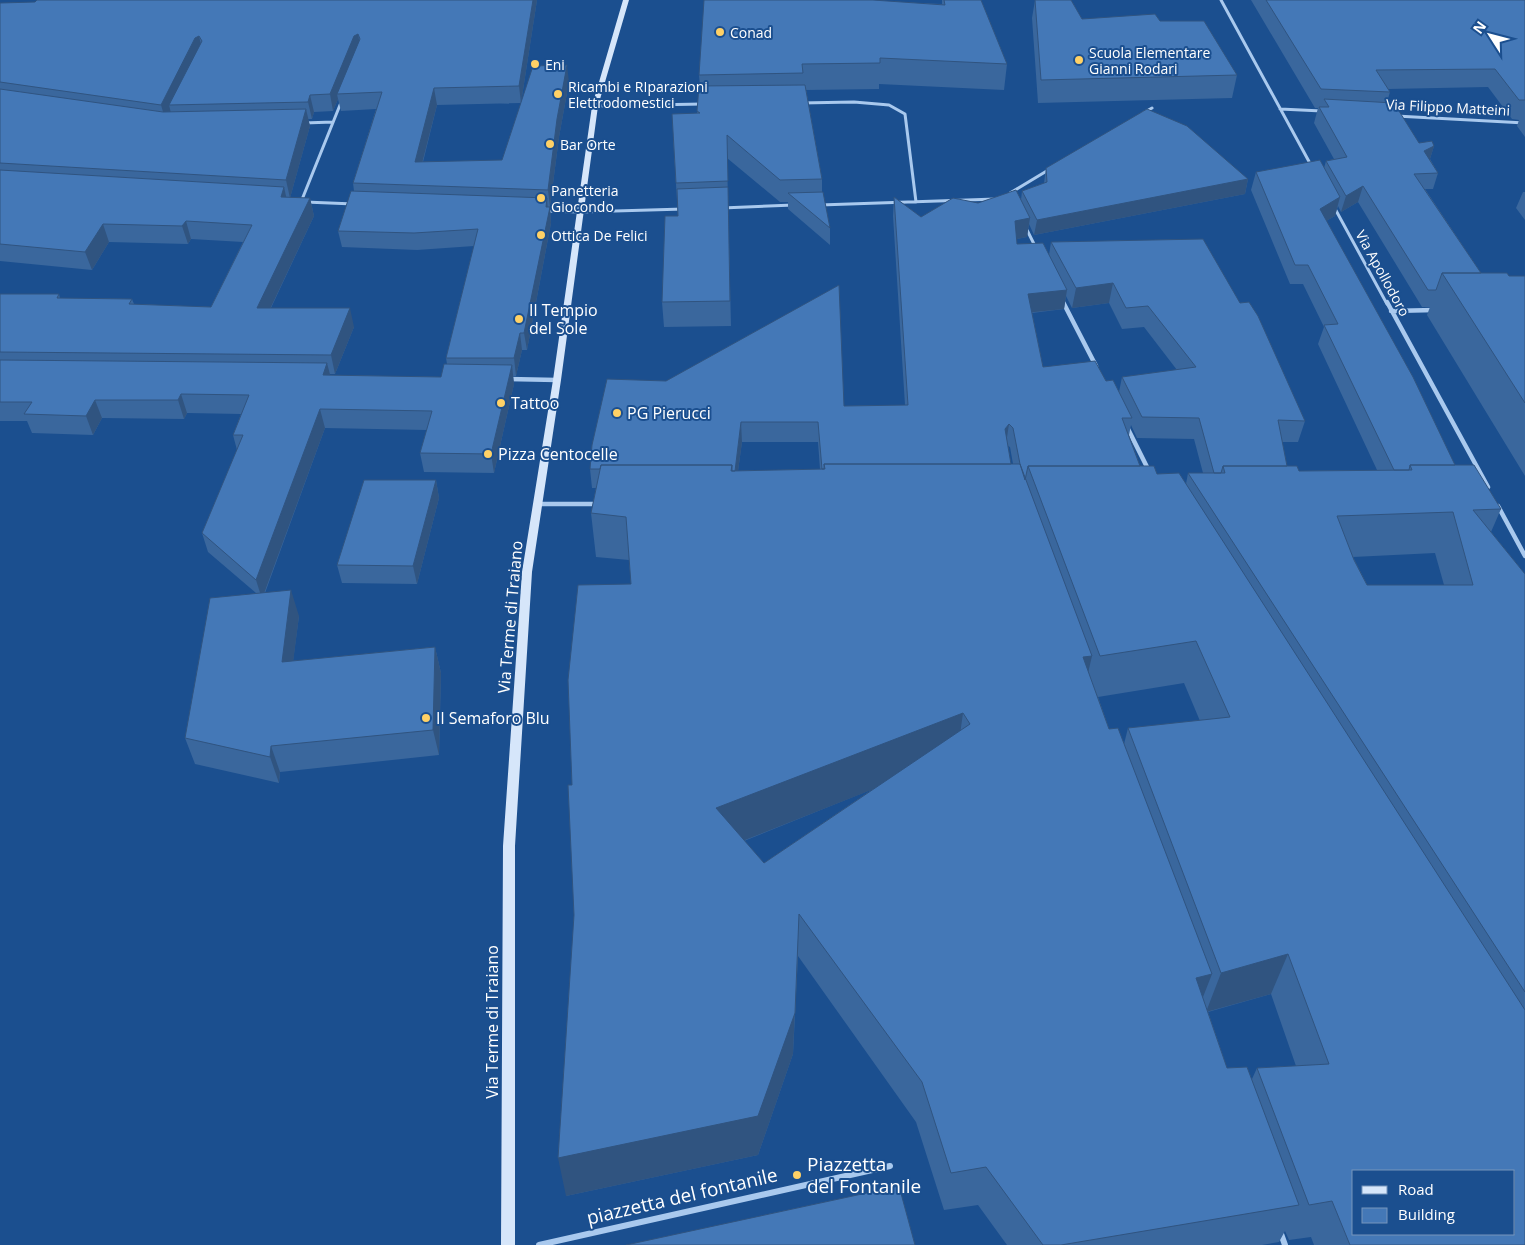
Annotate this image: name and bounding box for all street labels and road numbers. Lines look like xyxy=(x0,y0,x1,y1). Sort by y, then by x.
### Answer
street label: Via Filippo Matteini xyxy=(1385,94,1511,120)
street label: Via Apollodoro xyxy=(1351,227,1415,319)
street label: Via Terme di Traiano xyxy=(492,540,528,694)
street label: Via Terme di Traiano xyxy=(481,945,503,1099)
street label: piazzetta del fontanile xyxy=(584,1161,780,1231)

